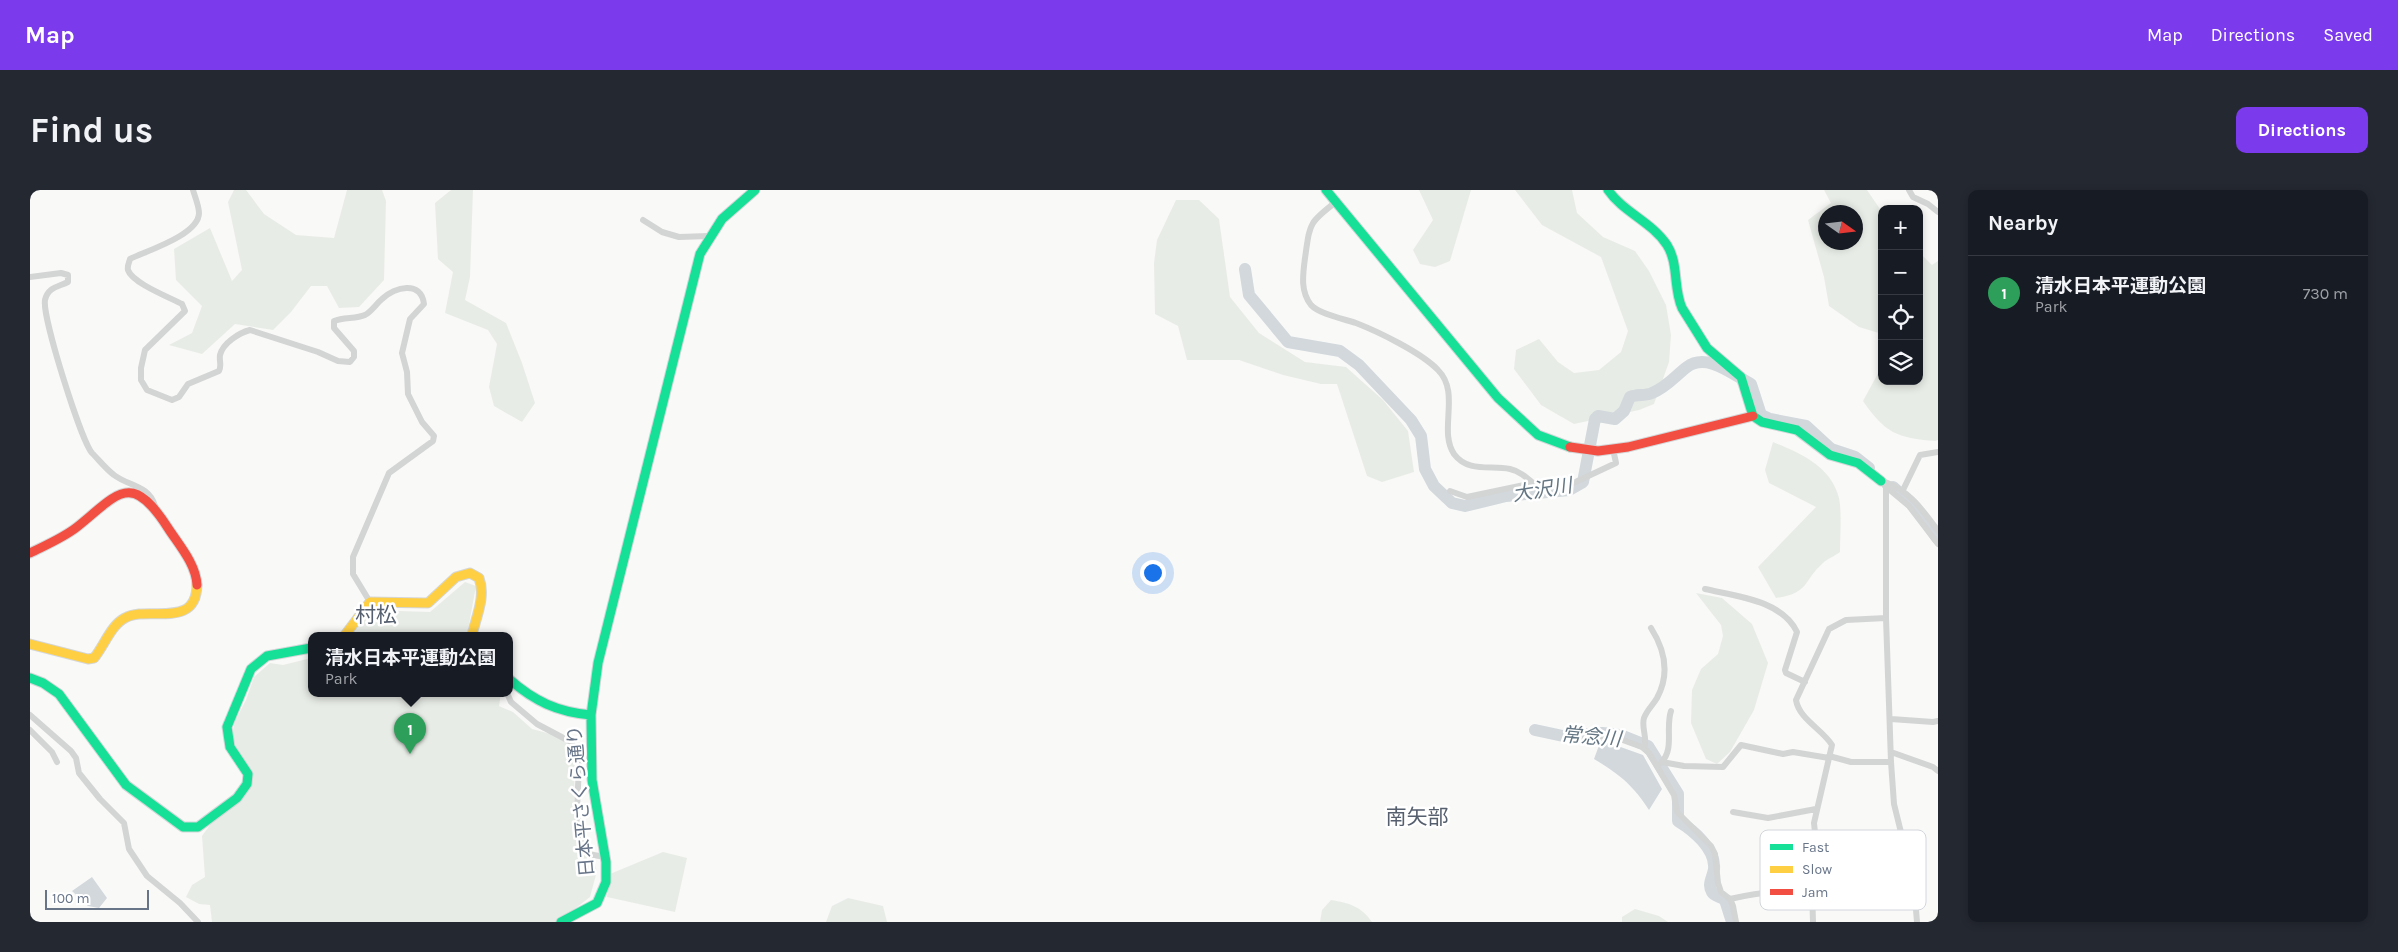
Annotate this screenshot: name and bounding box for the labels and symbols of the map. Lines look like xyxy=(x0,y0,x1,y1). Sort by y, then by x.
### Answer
north arrow xyxy=(1818,205,1863,250)
water label: 大沢川 xyxy=(1511,474,1575,506)
your location xyxy=(1140,560,1166,586)
district label: 村松 xyxy=(355,603,397,627)
pin: 1 xyxy=(394,713,426,754)
water label: 常念川 xyxy=(1560,723,1624,751)
street label: 日本平さくら通り xyxy=(563,724,599,878)
district label: 南矢部 xyxy=(1386,805,1449,829)
legend xyxy=(1760,830,1926,910)
text: Fast xyxy=(1802,839,1829,856)
text: Slow xyxy=(1802,861,1832,878)
text: Jam xyxy=(1802,884,1828,901)
scale bar xyxy=(45,887,149,910)

